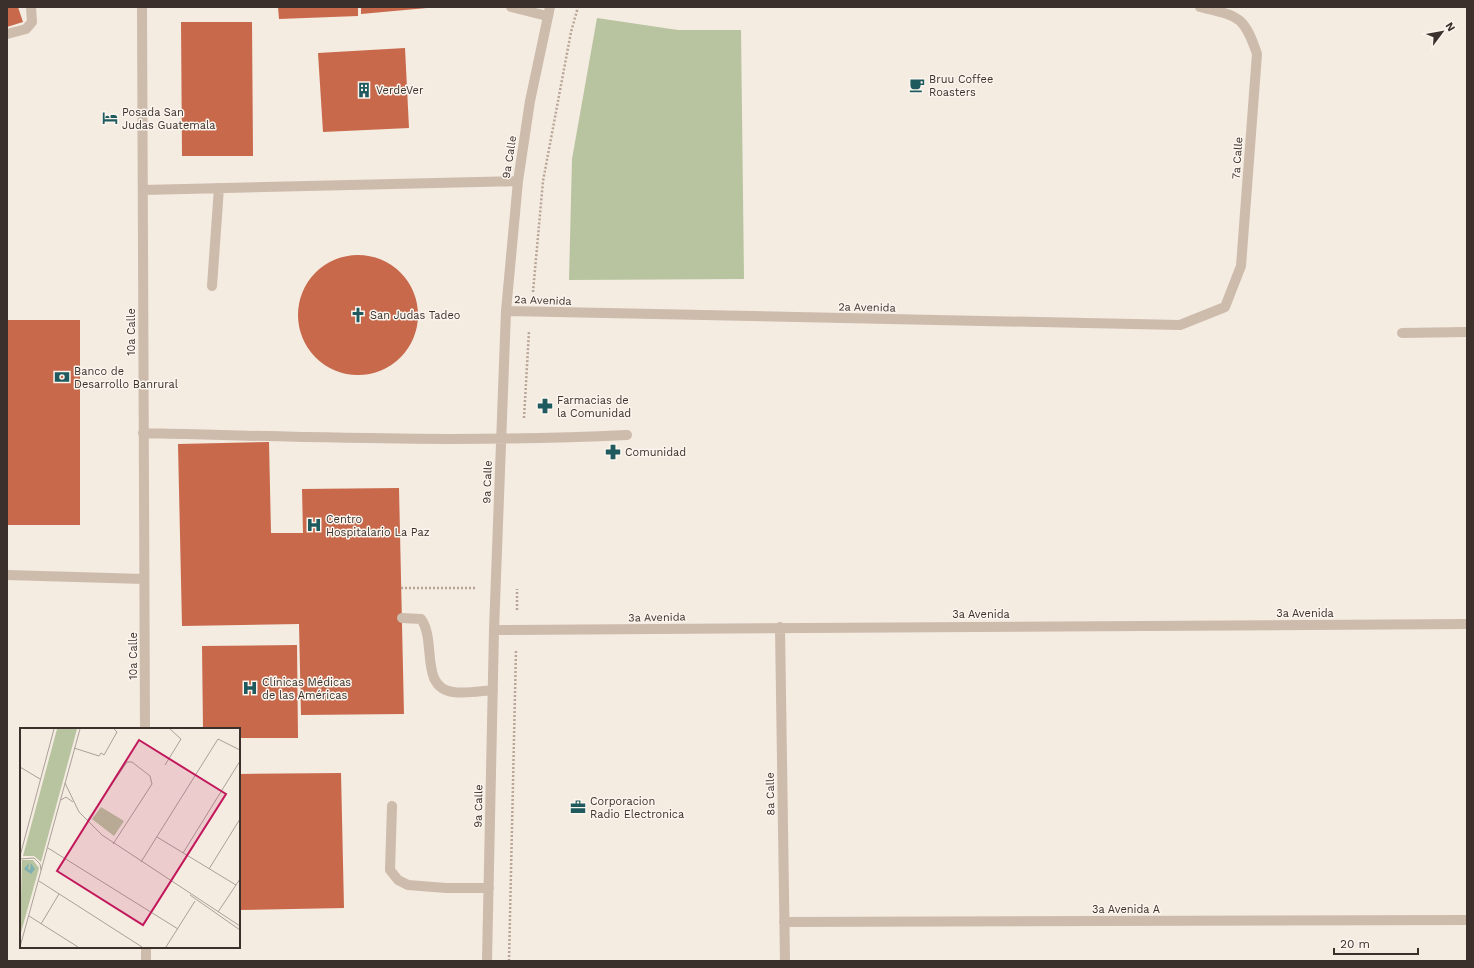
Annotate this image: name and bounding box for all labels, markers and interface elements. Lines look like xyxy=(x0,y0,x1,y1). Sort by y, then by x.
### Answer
north arrow xyxy=(1422,12,1462,52)
text: N xyxy=(1442,20,1458,34)
place label: Bruu Coffee Roasters xyxy=(929,73,993,99)
cafe icon: Bruu Coffee Roasters xyxy=(908,76,926,94)
building icon: VerdeVer xyxy=(355,81,373,99)
place label: VerdeVer xyxy=(376,84,424,97)
place label: Posada San Judas Guatemala xyxy=(122,106,216,132)
hotel icon: Posada San Judas Guatemala xyxy=(101,109,119,127)
street label: 9a Calle xyxy=(500,135,519,180)
street label: 7a Calle xyxy=(1230,136,1245,180)
street label: 2a Avenida xyxy=(514,293,572,308)
street label: 2a Avenida xyxy=(838,300,896,315)
church icon: San Judas Tadeo xyxy=(349,306,367,324)
street label: 10a Calle xyxy=(125,308,138,356)
place label: San Judas Tadeo xyxy=(370,309,460,322)
place label: Banco de Desarrollo Banrural xyxy=(74,365,179,391)
bank icon: Banco de Desarrollo Banrural xyxy=(53,368,71,386)
place label: Farmacias de la Comunidad xyxy=(557,394,631,420)
pharmacy icon: Farmacias de la Comunidad xyxy=(536,397,554,415)
pharmacy icon: Comunidad xyxy=(604,443,622,461)
place label: Comunidad xyxy=(625,446,686,459)
street label: 9a Calle xyxy=(480,460,495,504)
place label: Centro Hospitalario La Paz xyxy=(326,513,430,539)
hospital icon: Centro Hospitalario La Paz xyxy=(305,516,323,534)
street label: 3a Avenida xyxy=(1276,607,1334,620)
street label: 3a Avenida xyxy=(952,608,1010,621)
street label: 3a Avenida xyxy=(628,610,686,625)
street label: 10a Calle xyxy=(127,632,140,680)
place label: Clínicas Médicas de las Américas xyxy=(262,676,351,702)
hospital icon: Clínicas Médicas de las Américas xyxy=(241,679,259,697)
inset map xyxy=(20,728,240,948)
street label: 8a Calle xyxy=(764,772,777,816)
street label: 9a Calle xyxy=(472,784,485,828)
place label: Corporacion Radio Electronica xyxy=(590,795,684,821)
office icon: Corporacion Radio Electronica xyxy=(569,798,587,816)
street label: 3a Avenida A xyxy=(1092,903,1160,916)
scale bar xyxy=(1334,930,1418,956)
text: 20 m xyxy=(1340,937,1370,951)

